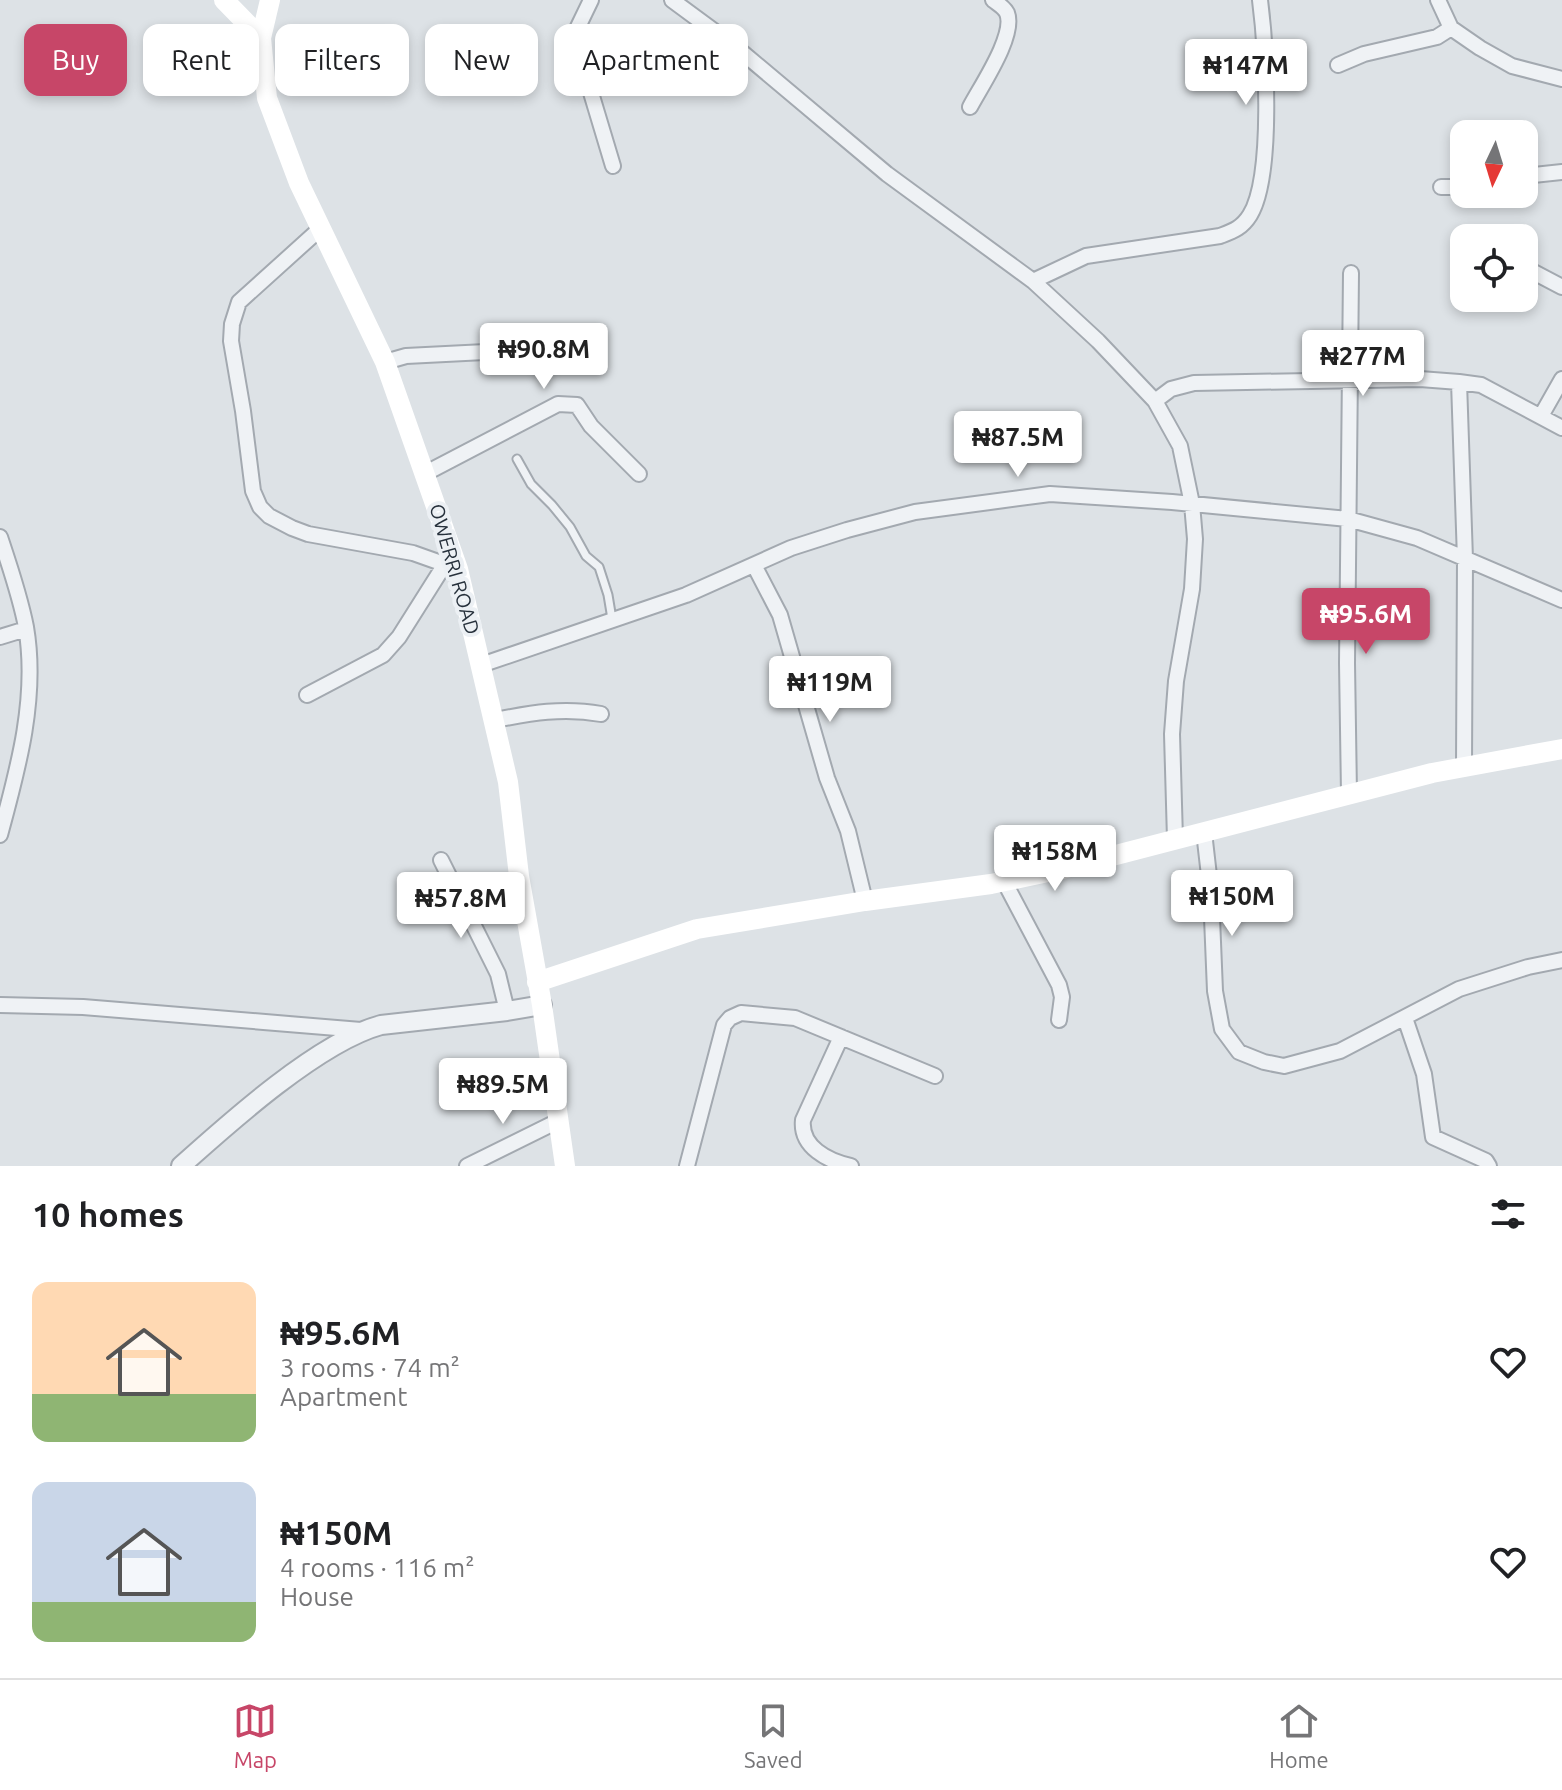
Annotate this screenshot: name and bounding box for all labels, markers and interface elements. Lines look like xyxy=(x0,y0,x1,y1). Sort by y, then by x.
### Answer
chip: Buy xyxy=(24,24,127,96)
chip: Rent xyxy=(143,24,259,96)
chip: Filters xyxy=(275,24,409,96)
chip: New xyxy=(425,24,538,96)
chip: Apartment xyxy=(554,24,748,96)
pin: ₦147M xyxy=(1190,39,1302,107)
text: ₦147M xyxy=(1203,50,1289,79)
north arrow xyxy=(1450,120,1538,208)
map controls xyxy=(1450,120,1538,312)
button: locate xyxy=(1450,224,1538,312)
pin: ₦90.8M xyxy=(479,323,609,391)
pin: ₦277M xyxy=(1307,330,1419,398)
text: ₦90.8M xyxy=(498,334,590,363)
text: ₦277M xyxy=(1320,341,1406,370)
pin: ₦87.5M xyxy=(953,411,1083,479)
text: ₦87.5M xyxy=(972,422,1064,451)
street label: OWERRI ROAD xyxy=(425,501,485,637)
pin: ₦95.6M xyxy=(1301,588,1431,656)
text: ₦95.6M xyxy=(1320,599,1412,628)
pin: ₦119M xyxy=(774,656,886,724)
text: ₦119M xyxy=(787,667,873,696)
pin: ₦158M xyxy=(999,825,1111,893)
text: ₦158M xyxy=(1012,836,1098,865)
pin: ₦150M xyxy=(1176,870,1288,938)
pin: ₦57.8M xyxy=(396,872,526,940)
text: ₦150M xyxy=(1189,881,1275,910)
text: ₦57.8M xyxy=(415,883,507,912)
pin: ₦89.5M xyxy=(438,1058,568,1126)
text: ₦89.5M xyxy=(457,1069,549,1098)
icon: filters xyxy=(1486,1192,1530,1236)
text: 10 homes xyxy=(32,1195,184,1233)
text: ₦95.6M xyxy=(280,1313,401,1351)
icon: home xyxy=(96,1314,192,1410)
icon: heart xyxy=(1486,1340,1530,1384)
text: 3 rooms · 74 m² xyxy=(280,1353,460,1382)
text: Apartment xyxy=(280,1382,407,1411)
text: ₦150M xyxy=(280,1513,392,1551)
icon: home xyxy=(96,1514,192,1610)
icon: heart xyxy=(1486,1540,1530,1584)
text: 4 rooms · 116 m² xyxy=(280,1553,475,1582)
text: House xyxy=(280,1582,354,1611)
tab: Map xyxy=(233,1699,277,1772)
tab: Saved xyxy=(744,1699,803,1772)
tab: Home xyxy=(1269,1699,1329,1772)

